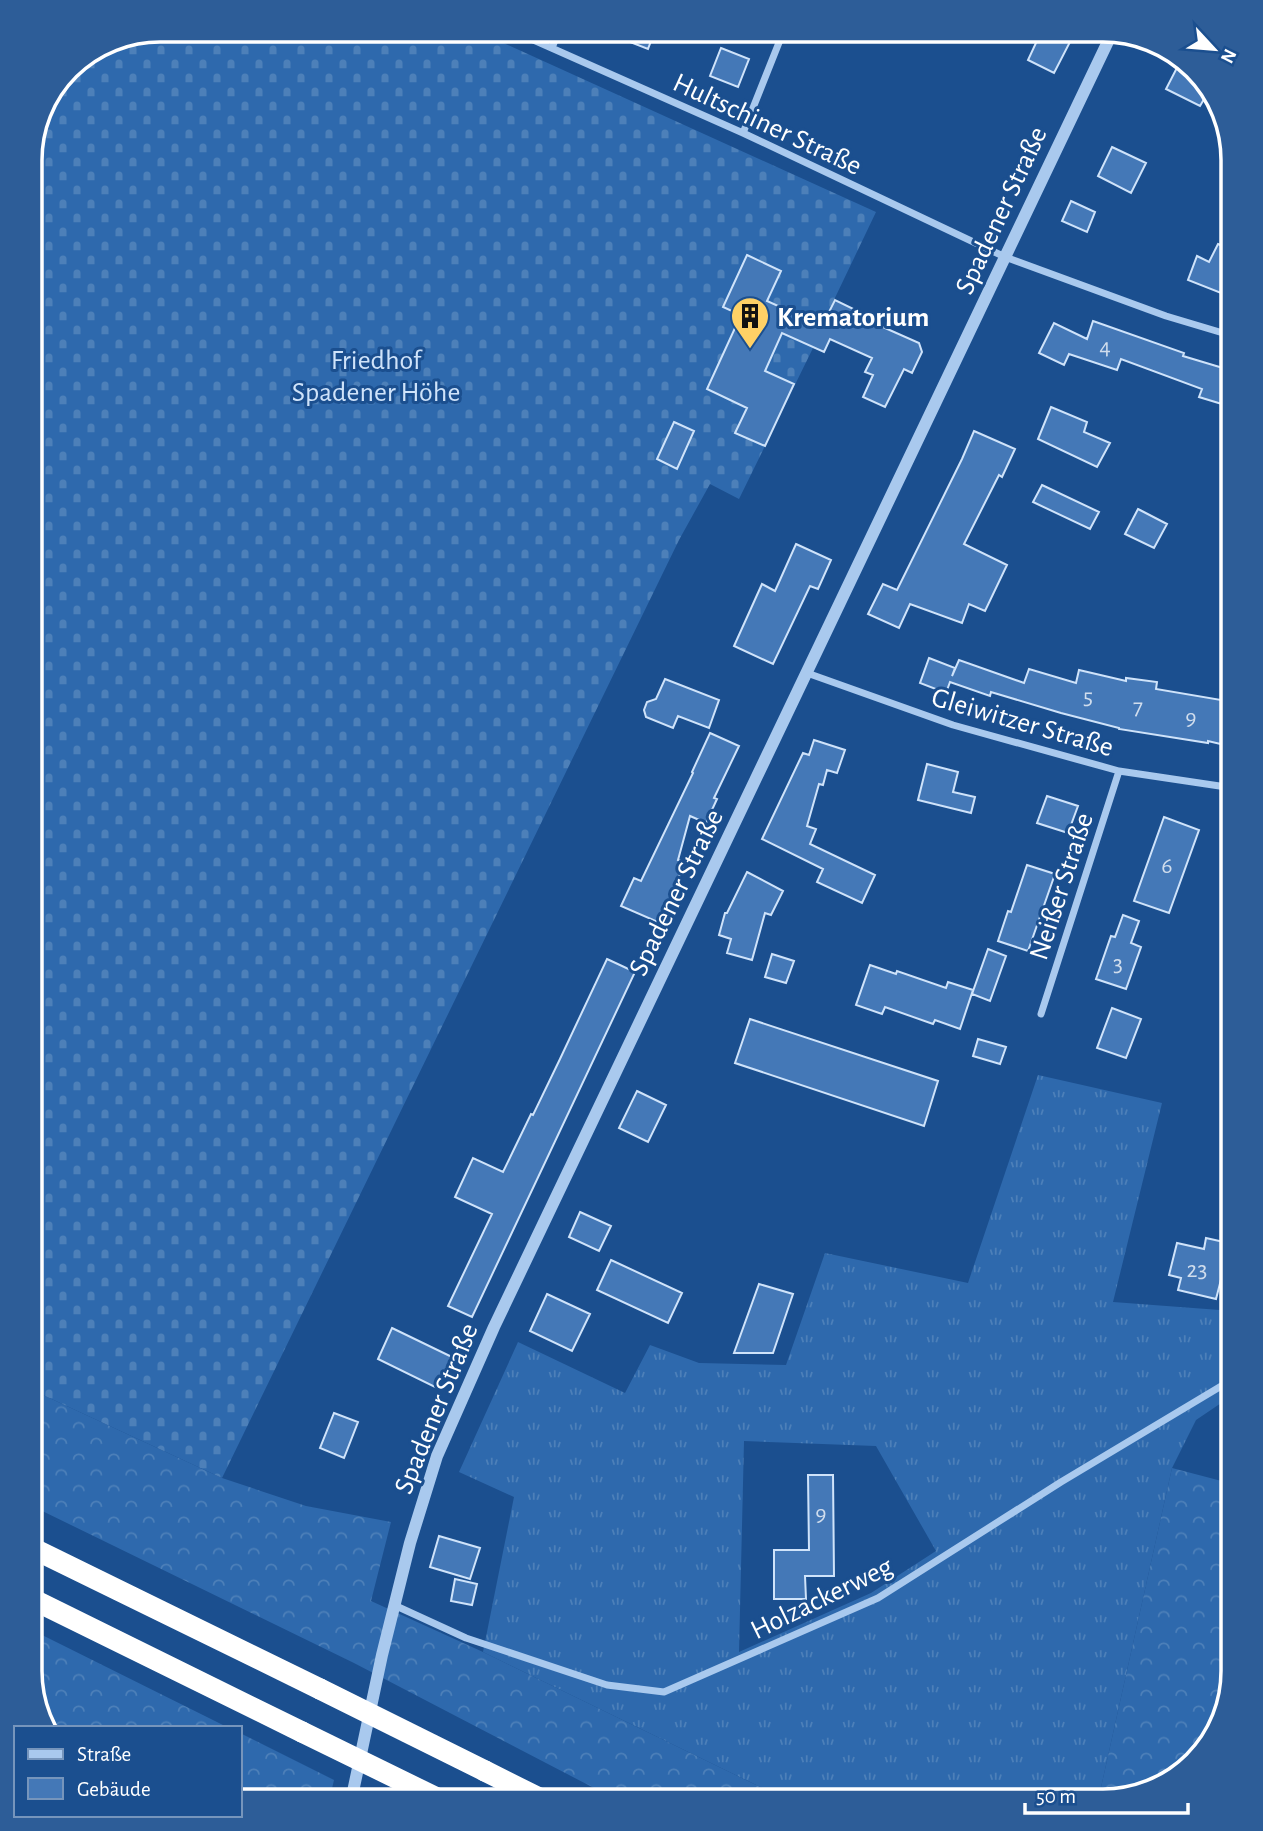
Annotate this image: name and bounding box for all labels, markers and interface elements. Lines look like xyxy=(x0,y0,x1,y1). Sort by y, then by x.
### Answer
north arrow xyxy=(1179,14,1249,84)
text: N xyxy=(1216,46,1239,66)
street label: Hultschiner Straße xyxy=(668,69,866,181)
street label: Spadener Straße xyxy=(951,123,1053,299)
building icon: Krematorium xyxy=(729,295,771,350)
place label: Krematorium xyxy=(777,304,929,332)
house number: 4 xyxy=(1099,335,1111,359)
park label: Friedhof Spadener Höhe xyxy=(292,347,460,407)
street label: Gleiwitzer Straße xyxy=(928,684,1117,762)
house number: 5 xyxy=(1083,685,1093,709)
house number: 7 xyxy=(1133,695,1143,719)
house number: 9 xyxy=(1185,706,1197,730)
street label: Spadener Straße xyxy=(625,805,729,980)
street label: Neißer Straße xyxy=(1025,810,1099,964)
house number: 6 xyxy=(1161,854,1173,878)
house number: 3 xyxy=(1113,952,1123,976)
house number: 23 xyxy=(1187,1258,1207,1282)
street label: Spadener Straße xyxy=(390,1320,484,1498)
house number: 9 xyxy=(815,1502,827,1526)
street label: Holzackerweg xyxy=(747,1552,897,1645)
legend xyxy=(14,1726,242,1817)
text: Straße xyxy=(77,1744,131,1765)
scale bar xyxy=(1025,1772,1188,1816)
text: Gebäude xyxy=(77,1779,151,1800)
text: 50 m xyxy=(1036,1786,1076,1807)

